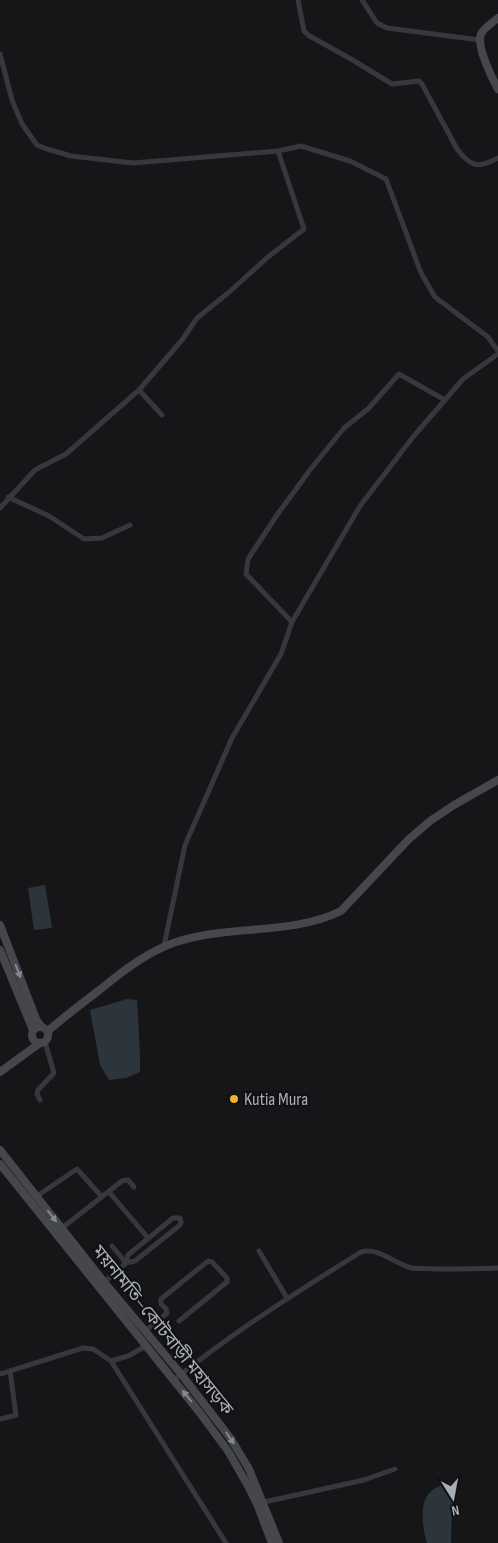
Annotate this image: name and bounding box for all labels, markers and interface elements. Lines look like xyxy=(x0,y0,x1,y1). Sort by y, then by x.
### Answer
one-way arrow xyxy=(14,963,22,978)
place label: Kutia Mura xyxy=(244,1089,308,1110)
marker: Kutia Mura xyxy=(228,1093,240,1105)
one-way arrow xyxy=(47,1209,58,1222)
street label: ময়নামতি–কোটবাড়ী মহাসড়ক xyxy=(87,1241,238,1420)
one-way arrow xyxy=(181,1390,192,1403)
one-way arrow xyxy=(225,1432,235,1445)
north arrow xyxy=(428,1473,478,1523)
text: N xyxy=(450,1501,461,1519)

